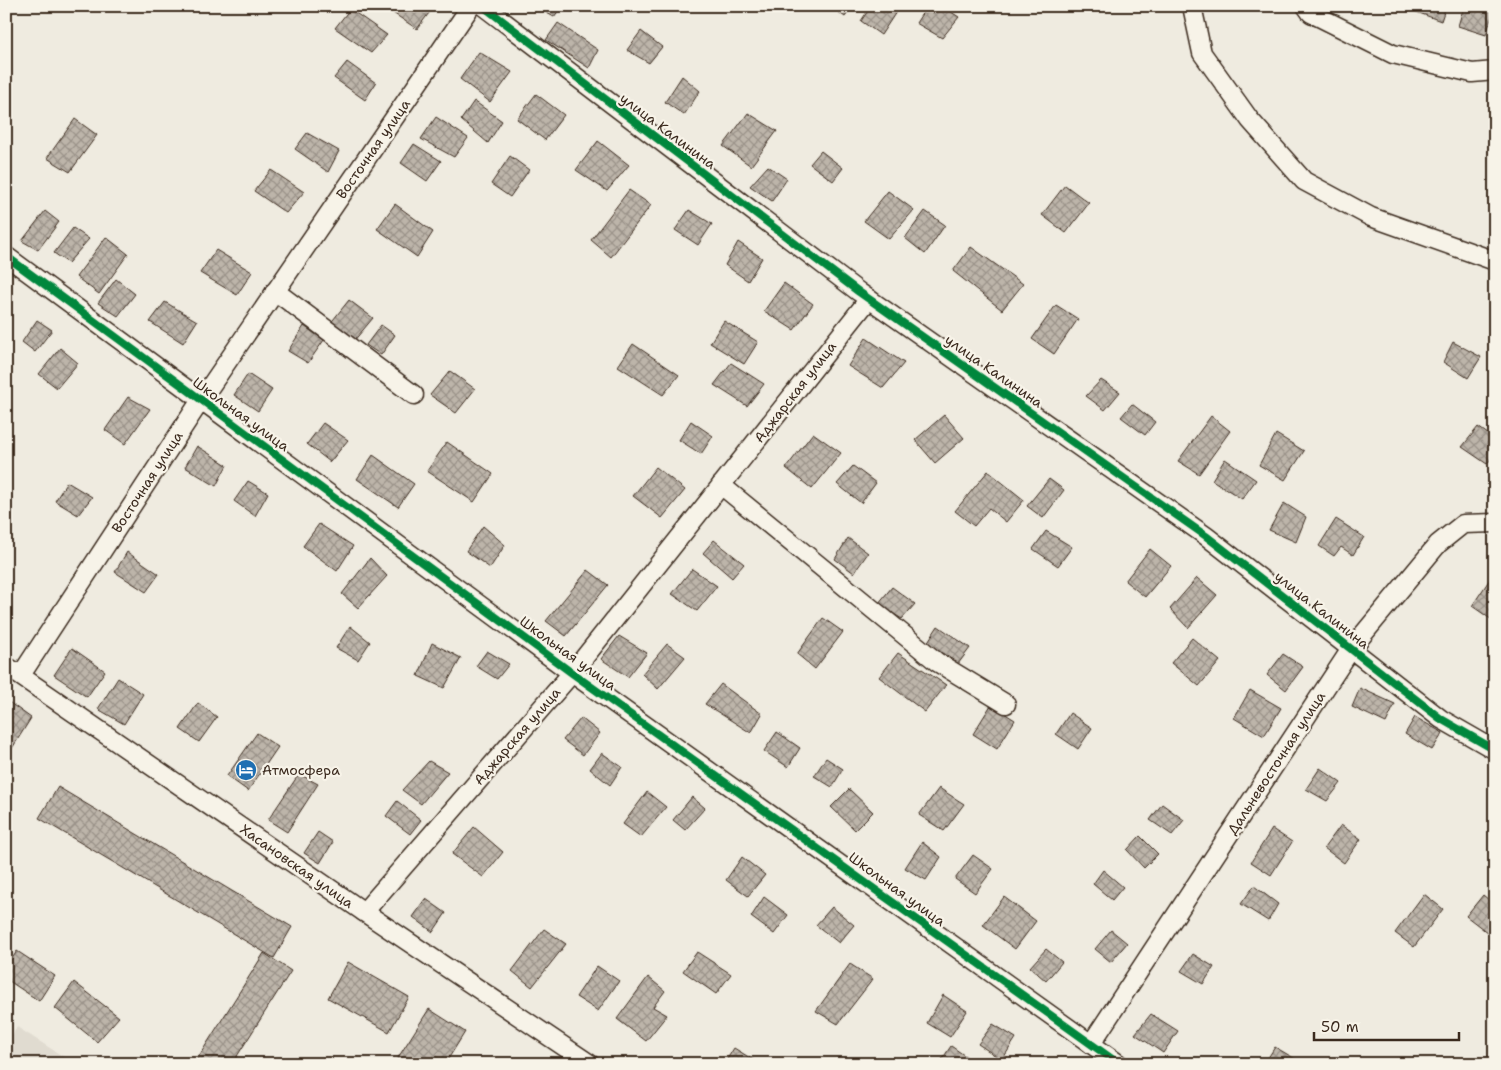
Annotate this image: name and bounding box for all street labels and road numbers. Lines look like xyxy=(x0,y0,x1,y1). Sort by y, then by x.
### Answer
street label: улица Калинина xyxy=(616,89,720,173)
street label: Восточная улица xyxy=(332,95,414,202)
street label: улица Калинина xyxy=(941,330,1047,412)
street label: Аджарская улица xyxy=(750,338,840,446)
street label: Школьная улица xyxy=(189,373,293,455)
street label: Восточная улица xyxy=(107,428,187,536)
street label: улица Калинина xyxy=(1271,567,1373,653)
street label: Школьная улица xyxy=(516,612,620,694)
street label: Аджарская улица xyxy=(470,683,564,789)
street label: Дальневосточная улица xyxy=(1223,688,1329,838)
street label: Хасановская улица xyxy=(237,820,357,912)
street label: Школьная улица xyxy=(845,848,949,930)

